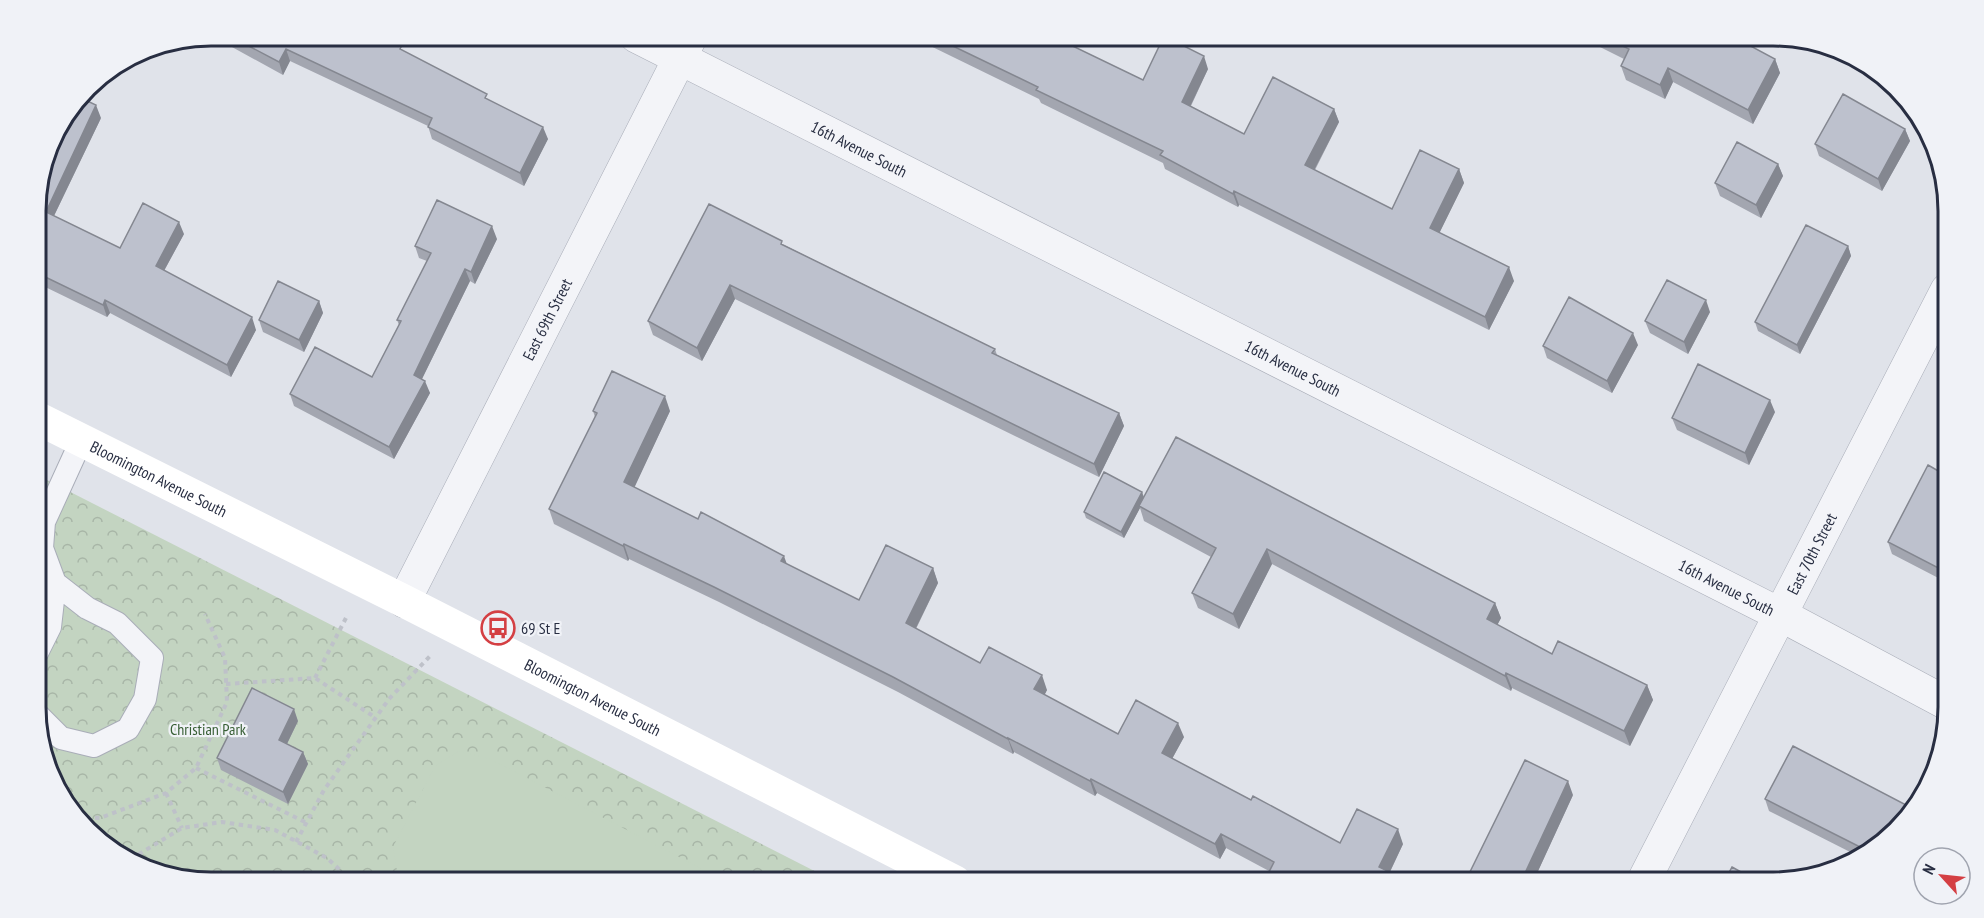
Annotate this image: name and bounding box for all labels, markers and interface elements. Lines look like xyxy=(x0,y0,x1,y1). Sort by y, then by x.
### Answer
street label: 16th Avenue South xyxy=(808,116,910,181)
street label: East 69th Street xyxy=(518,275,576,363)
street label: 16th Avenue South xyxy=(1241,336,1344,401)
street label: Bloomington Avenue South xyxy=(87,436,230,521)
street label: East 70th Street xyxy=(1782,509,1841,598)
street label: 16th Avenue South xyxy=(1675,555,1778,620)
bus stop icon: 69 St E xyxy=(480,610,516,646)
place label: 69 St E xyxy=(521,618,560,638)
street label: Bloomington Avenue South xyxy=(521,654,664,740)
park label: Christian Park xyxy=(170,719,247,739)
north arrow xyxy=(1912,846,1972,906)
text: N xyxy=(1918,861,1940,878)

